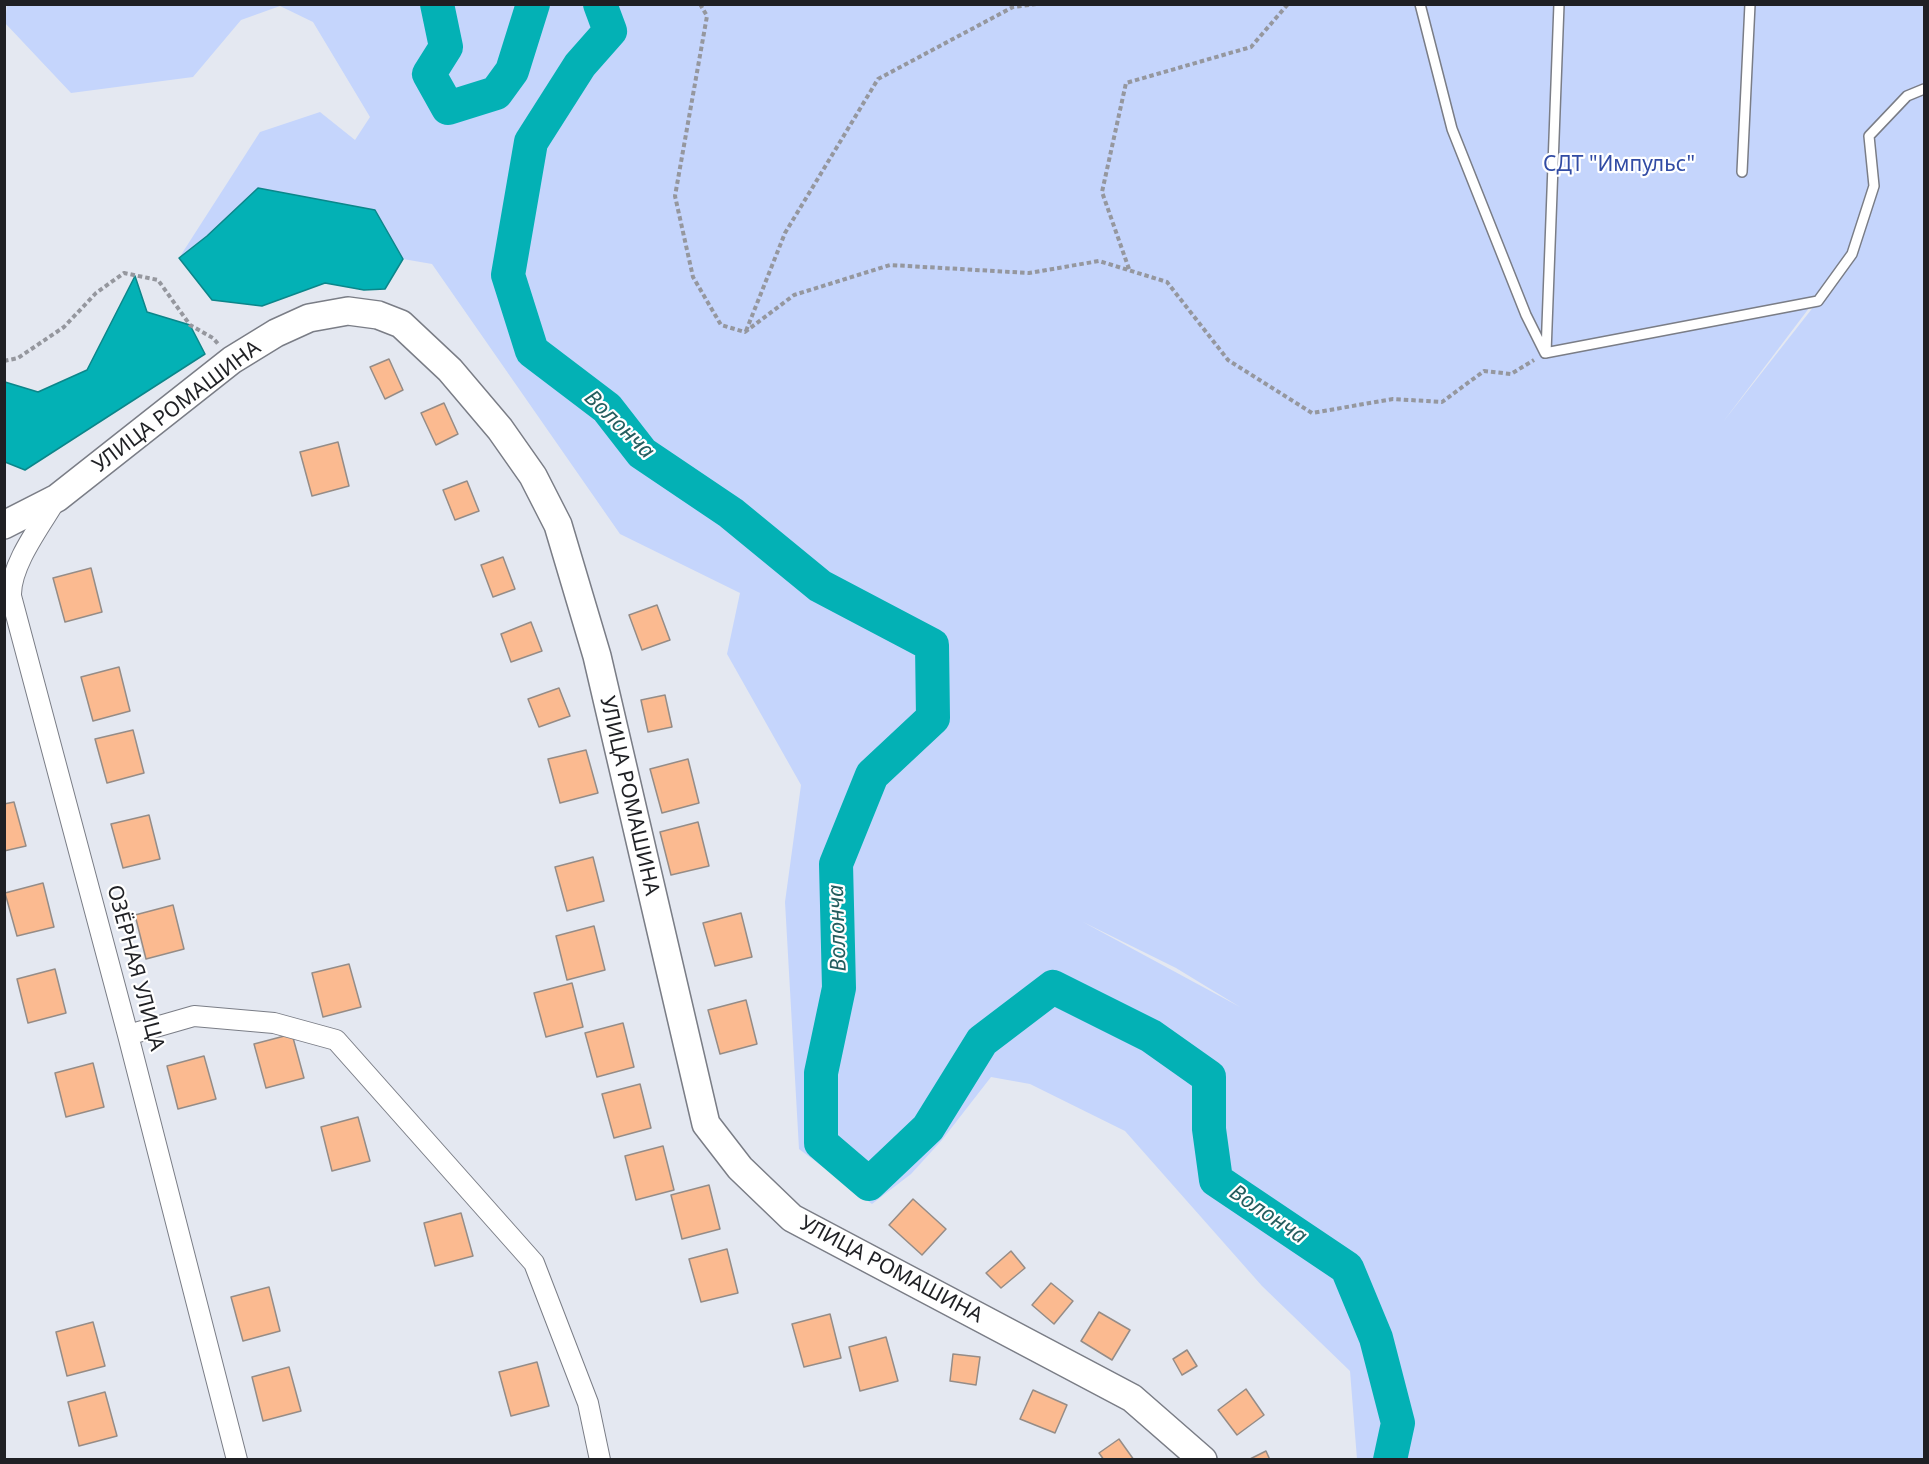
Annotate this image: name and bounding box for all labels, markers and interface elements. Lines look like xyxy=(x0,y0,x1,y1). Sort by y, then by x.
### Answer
park label: СДТ "Импульс" xyxy=(1543,152,1695,178)
street label: УЛИЦА РОМАШИНА xyxy=(88,336,266,478)
water label: Волонча xyxy=(578,385,660,465)
street label: УЛИЦА РОМАШИНА xyxy=(594,694,664,898)
street label: ОЗЁРНАЯ УЛИЦА xyxy=(101,882,169,1054)
water label: Волонча xyxy=(823,884,853,972)
water label: Волонча xyxy=(1224,1180,1312,1250)
street label: УЛИЦА РОМАШИНА xyxy=(795,1211,987,1329)

